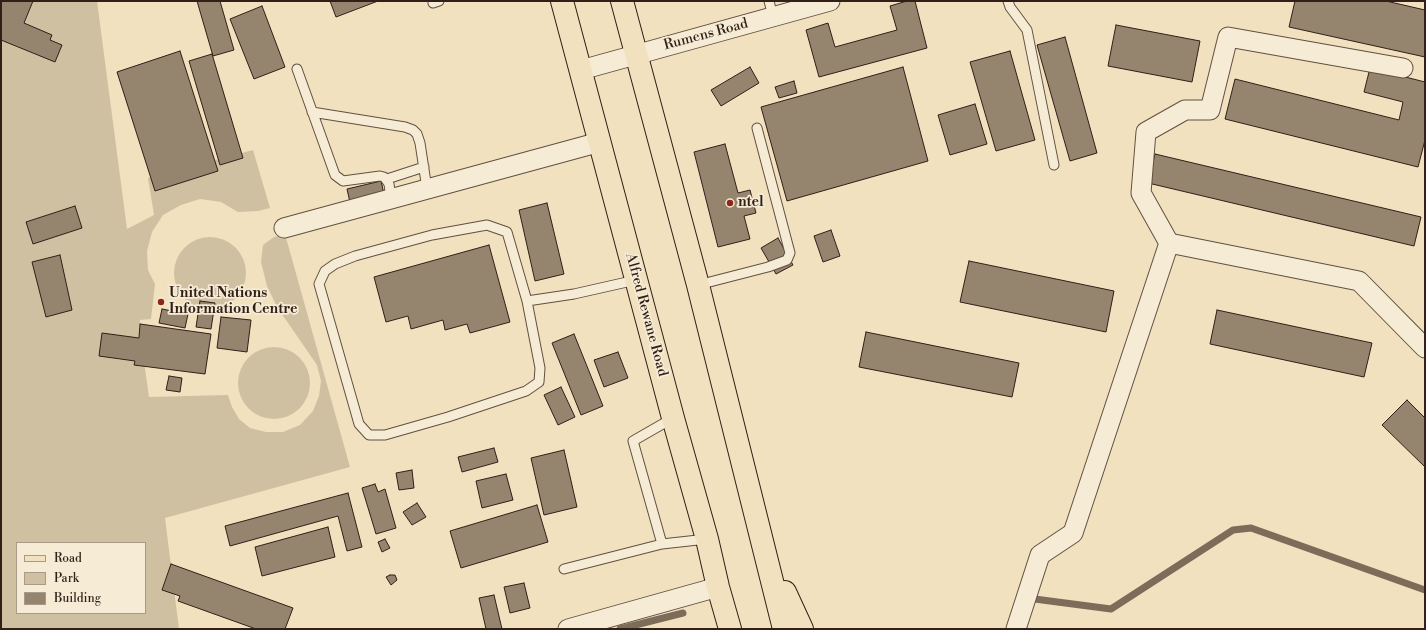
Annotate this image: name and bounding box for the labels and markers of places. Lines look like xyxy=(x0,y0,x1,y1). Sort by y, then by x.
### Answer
place label: ntel xyxy=(738,195,764,211)
marker: ntel xyxy=(725,198,735,208)
place label: United Nations Information Centre xyxy=(169,286,298,318)
marker: United Nations Information Centre xyxy=(156,297,166,307)

